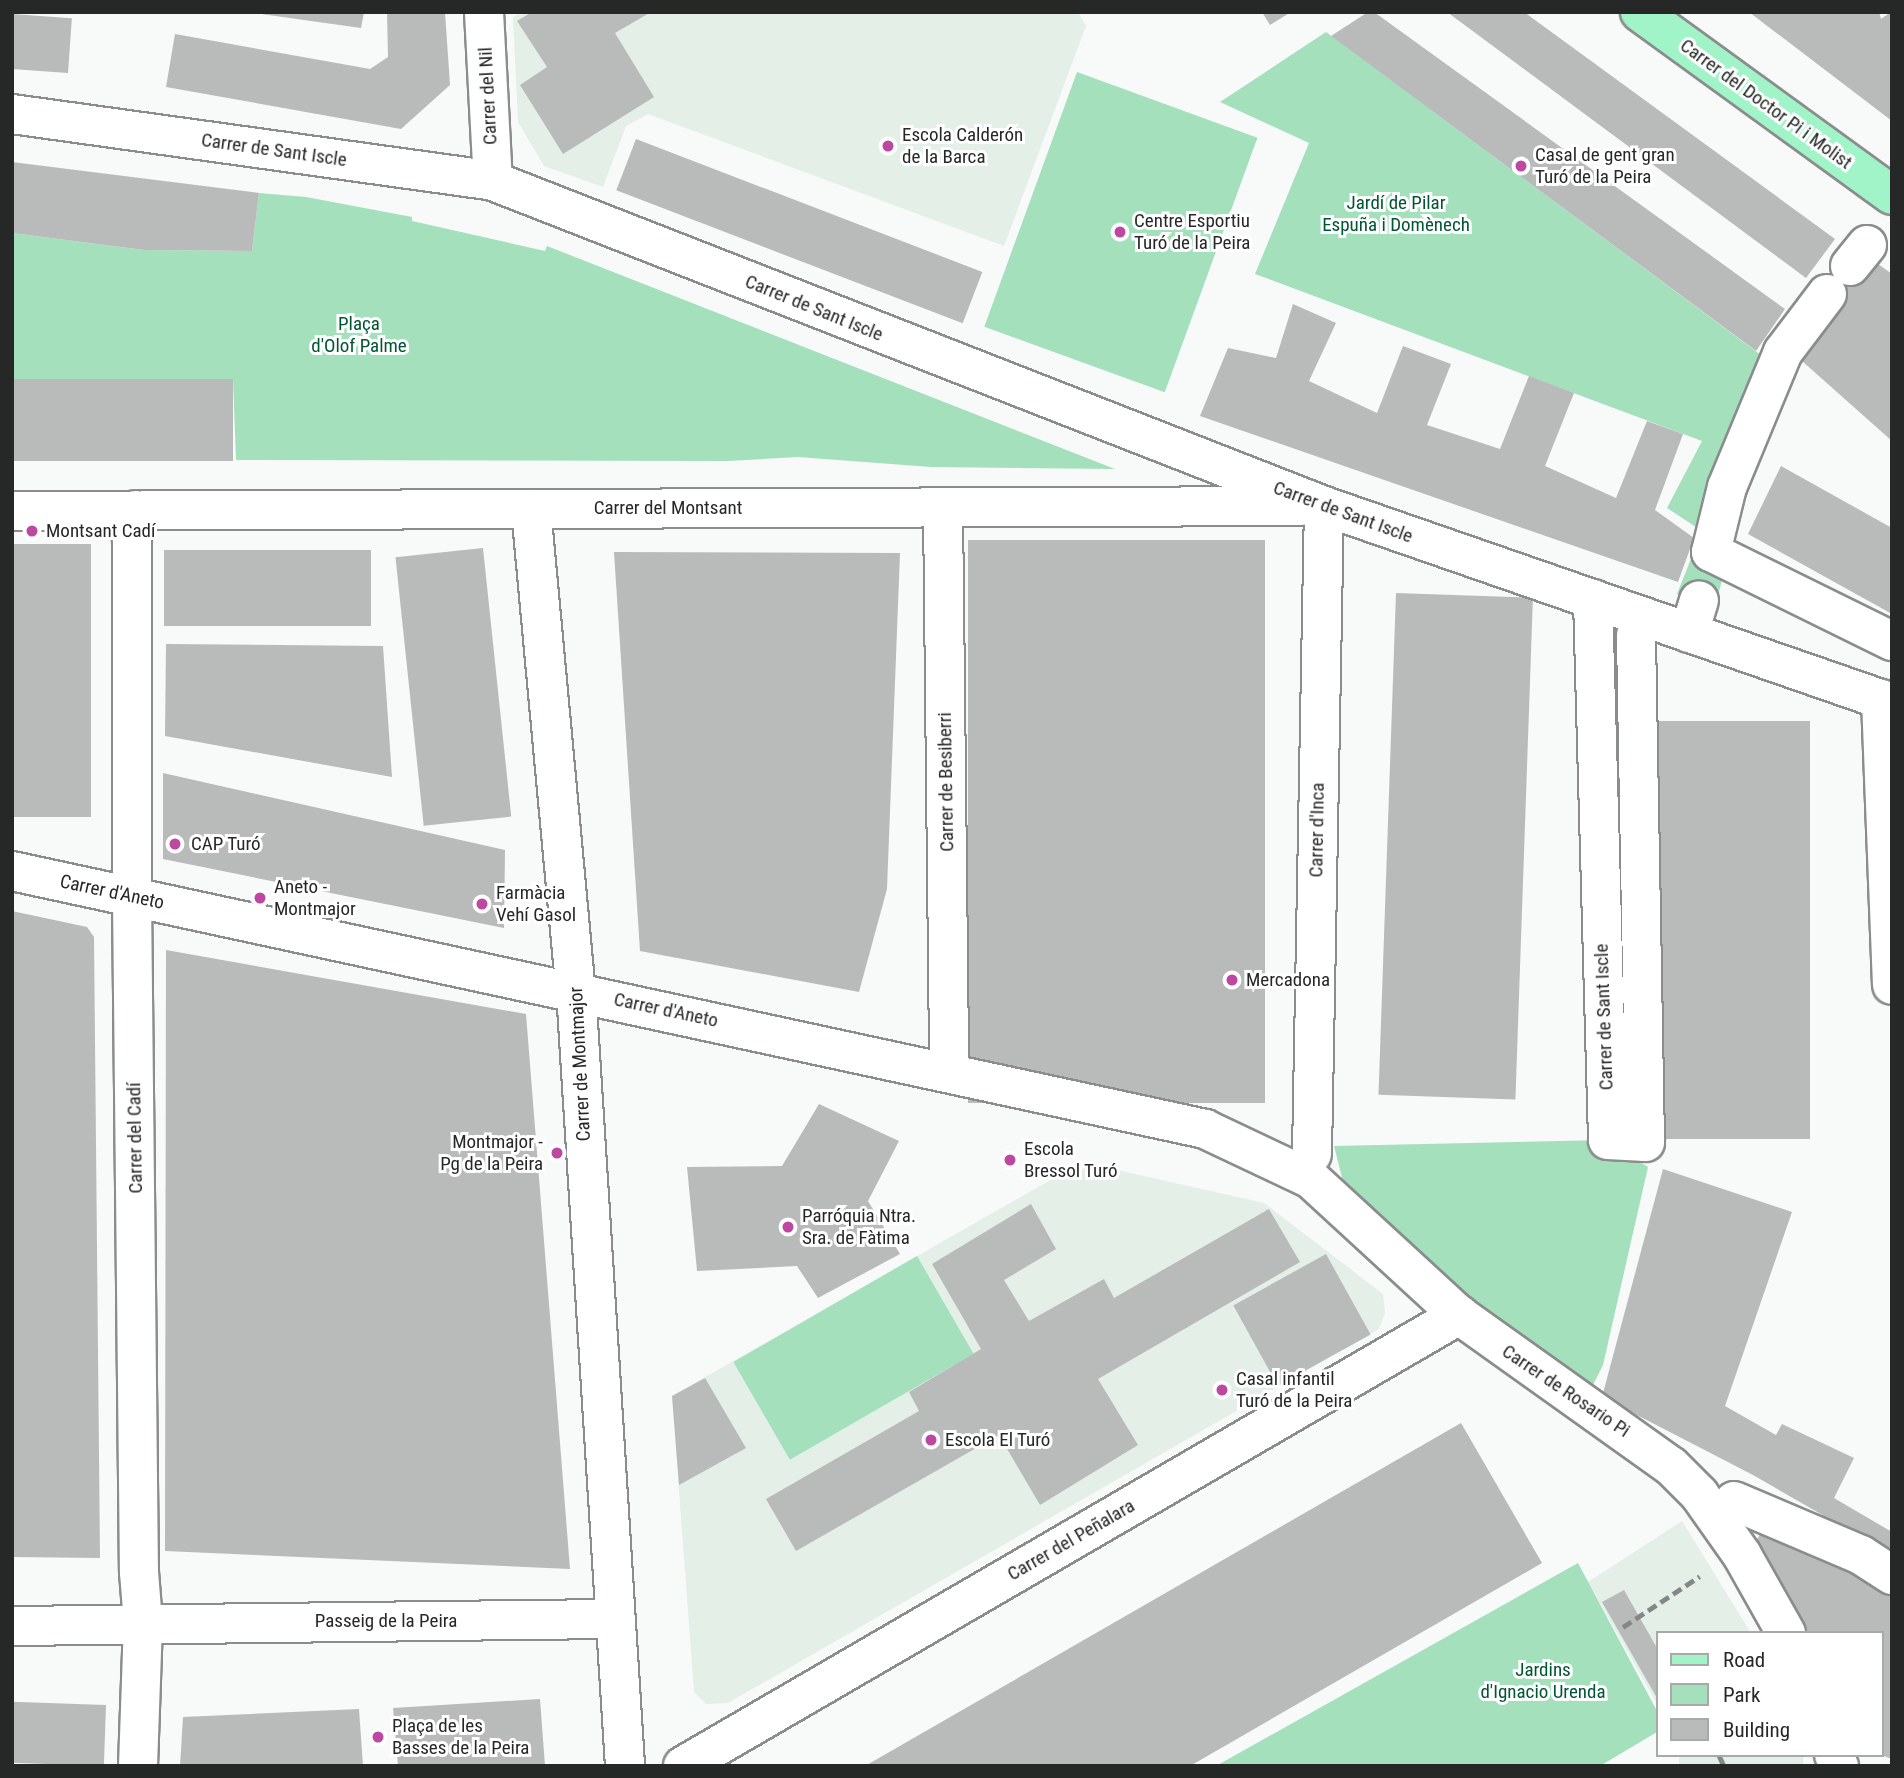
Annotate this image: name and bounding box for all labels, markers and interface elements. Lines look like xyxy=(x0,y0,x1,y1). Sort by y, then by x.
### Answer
street label: Carrer del Doctor Pi i Molist xyxy=(1676,34,1856,174)
street label: Carrer del Nil xyxy=(474,47,502,145)
place label: Escola Calderón de la Barca xyxy=(902,124,1023,168)
street label: Carrer de Sant Iscle xyxy=(200,129,348,171)
marker: Escola Calderón de la Barca xyxy=(880,138,896,154)
place label: Casal de gent gran Turó de la Peira xyxy=(1535,144,1675,188)
marker: Casal de gent gran Turó de la Peira xyxy=(1513,158,1529,174)
park label: Jardí de Pilar Espuña i Domènech xyxy=(1322,192,1470,236)
place label: Centre Esportiu Turó de la Peira xyxy=(1134,210,1250,254)
marker: Centre Esportiu Turó de la Peira xyxy=(1112,224,1128,240)
street label: Carrer de Sant Iscle xyxy=(742,270,886,346)
park label: Plaça d'Olof Palme xyxy=(311,313,407,357)
street label: Carrer de Sant Iscle xyxy=(1270,476,1416,548)
street label: Carrer del Montsant xyxy=(594,497,742,519)
place label: Montsant Cadí xyxy=(46,520,155,542)
marker: Montsant Cadí xyxy=(24,523,40,539)
street label: Carrer de Besiberri xyxy=(933,712,959,852)
street label: Carrer d'Inca xyxy=(1305,782,1329,878)
place label: CAP Turó xyxy=(191,833,261,855)
marker: CAP Turó xyxy=(165,834,185,854)
street label: Carrer d'Aneto xyxy=(58,870,166,914)
place label: Aneto - Montmajor xyxy=(274,876,356,920)
place label: Farmàcia Vehí Gasol xyxy=(496,882,576,926)
marker: Aneto - Montmajor xyxy=(252,890,268,906)
marker: Farmàcia Vehí Gasol xyxy=(474,896,490,912)
street label: Carrer de Sant Iscle xyxy=(1590,943,1618,1091)
place label: Mercadona xyxy=(1246,969,1330,991)
marker: Mercadona xyxy=(1224,972,1240,988)
street label: Carrer de Montmajor xyxy=(565,986,595,1142)
street label: Carrer d'Aneto xyxy=(612,988,720,1032)
street label: Carrer del Cadí xyxy=(123,1082,147,1194)
place label: Montmajor - Pg de la Peira xyxy=(440,1131,543,1175)
place label: Escola Bressol Turó xyxy=(1024,1138,1118,1182)
marker: Montmajor - Pg de la Peira xyxy=(549,1145,565,1161)
marker: Escola Bressol Turó xyxy=(1002,1152,1018,1168)
place label: Parróquia Ntra. Sra. de Fàtima xyxy=(802,1205,916,1249)
marker: Parróquia Ntra. Sra. de Fàtima xyxy=(780,1219,796,1235)
street label: Carrer de Rosario Pi xyxy=(1498,1340,1634,1442)
place label: Casal infantil Turó de la Peira xyxy=(1236,1368,1352,1412)
marker: Casal infantil Turó de la Peira xyxy=(1214,1382,1230,1398)
place label: Escola El Turó xyxy=(945,1429,1051,1451)
marker: Escola El Turó xyxy=(923,1432,939,1448)
street label: Carrer del Peñalara xyxy=(1003,1494,1139,1586)
street label: Passeig de la Peira xyxy=(315,1610,457,1632)
legend xyxy=(1656,1631,1883,1757)
text: Road xyxy=(1723,1648,1765,1672)
park label: Jardins d'Ignacio Urenda xyxy=(1480,1659,1606,1703)
text: Park xyxy=(1723,1683,1760,1707)
place label: Plaça de les Basses de la Peira xyxy=(392,1715,529,1759)
text: Building xyxy=(1723,1718,1790,1742)
marker: Plaça de les Basses de la Peira xyxy=(370,1729,386,1745)

